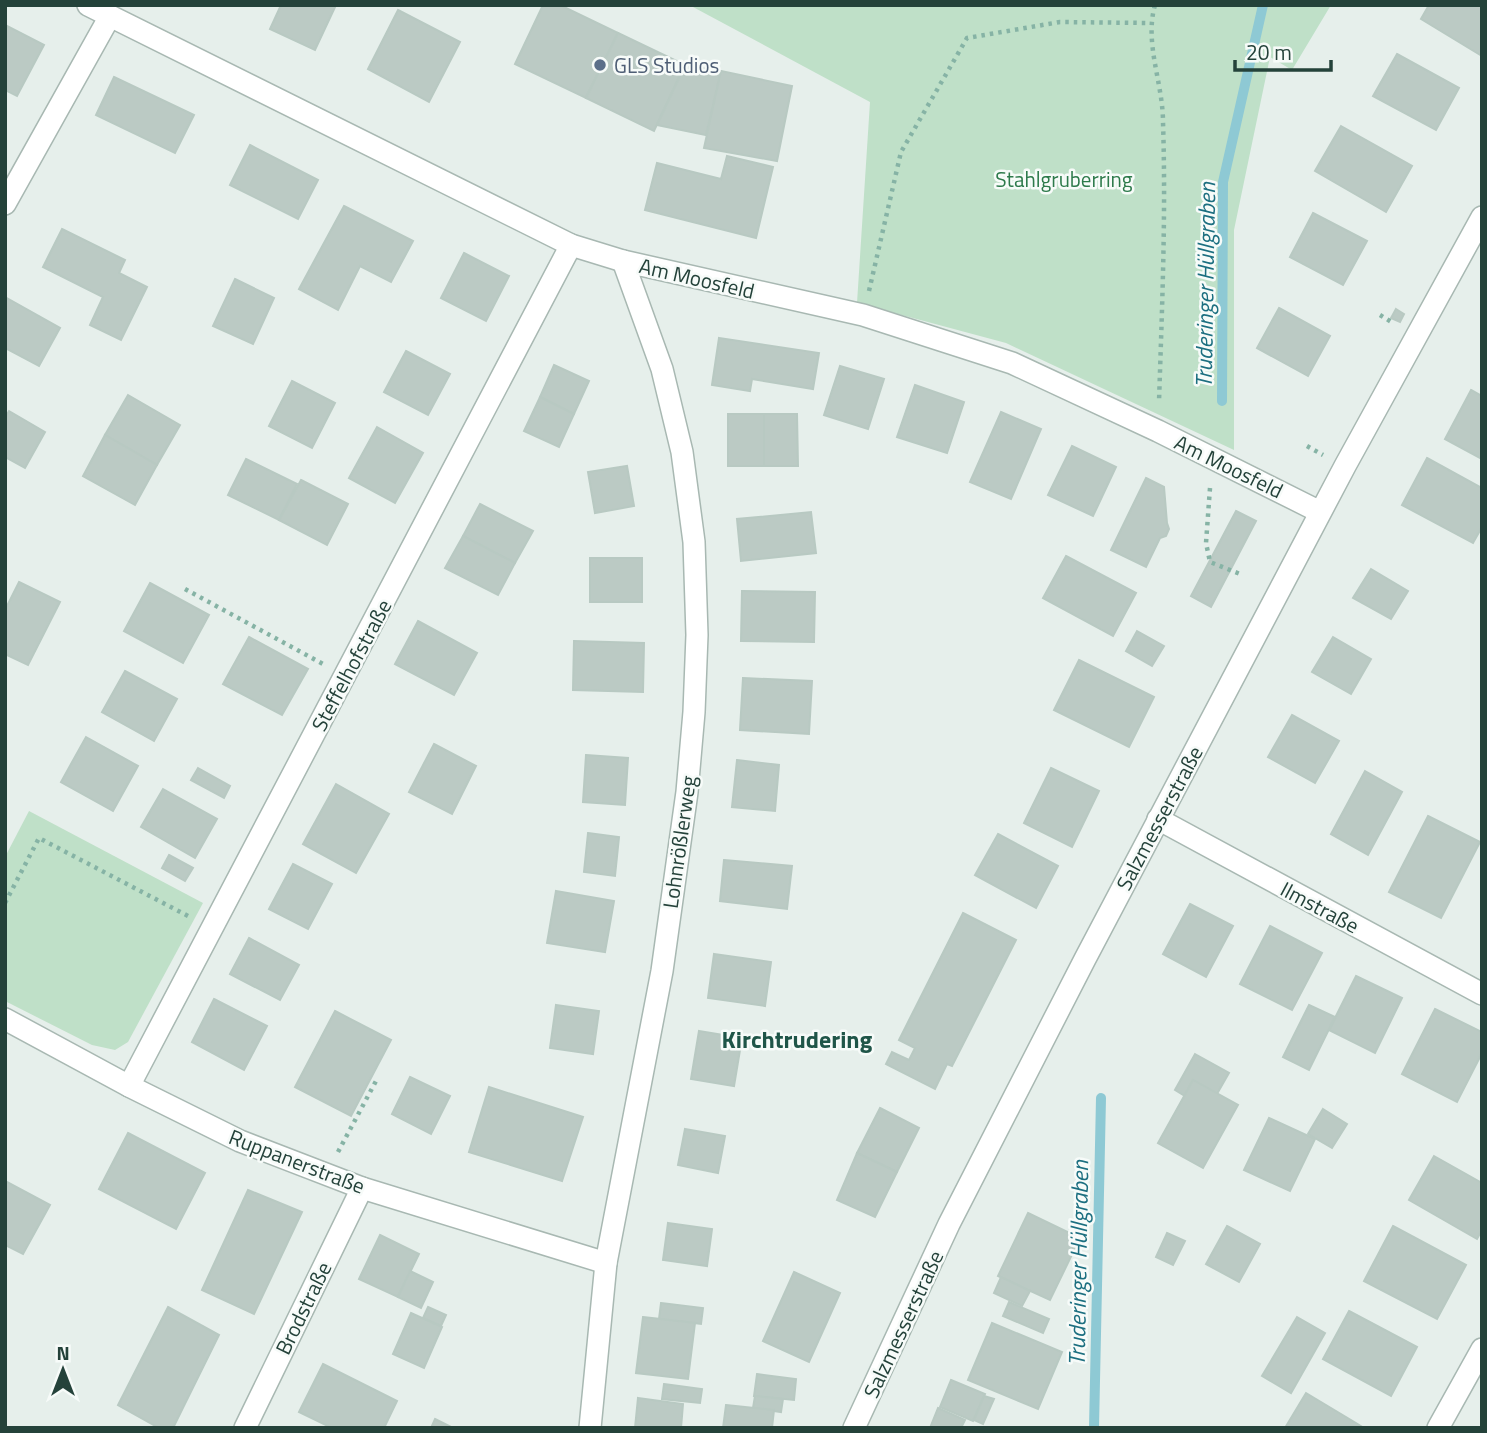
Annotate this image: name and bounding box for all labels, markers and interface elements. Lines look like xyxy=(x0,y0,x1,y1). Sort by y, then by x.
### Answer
scale bar xyxy=(1235,28,1331,72)
text: 20 m xyxy=(1246,36,1292,68)
place label: GLS Studios xyxy=(614,49,719,81)
marker: GLS Studios xyxy=(592,57,608,73)
park label: Stahlgruberring xyxy=(995,163,1133,195)
water label: Truderinger Hüllgraben xyxy=(1186,181,1224,388)
street label: Am Moosfeld xyxy=(636,249,758,307)
street label: Am Moosfeld xyxy=(1169,426,1289,506)
street label: Steffelhofstraße xyxy=(303,593,399,737)
street label: Salzmesserstraße xyxy=(1107,740,1211,896)
street label: Lohnrößlerweg xyxy=(654,773,704,910)
street label: Ilmstraße xyxy=(1275,873,1365,941)
district label: Kirchtrudering xyxy=(722,1021,873,1057)
street label: Ruppanerstraße xyxy=(224,1120,370,1202)
water label: Truderinger Hüllgraben xyxy=(1059,1159,1097,1366)
street label: Salzmesserstraße xyxy=(855,1245,951,1403)
street label: Brodstraße xyxy=(267,1256,339,1360)
north arrow xyxy=(28,1335,98,1405)
text: N xyxy=(56,1338,70,1367)

